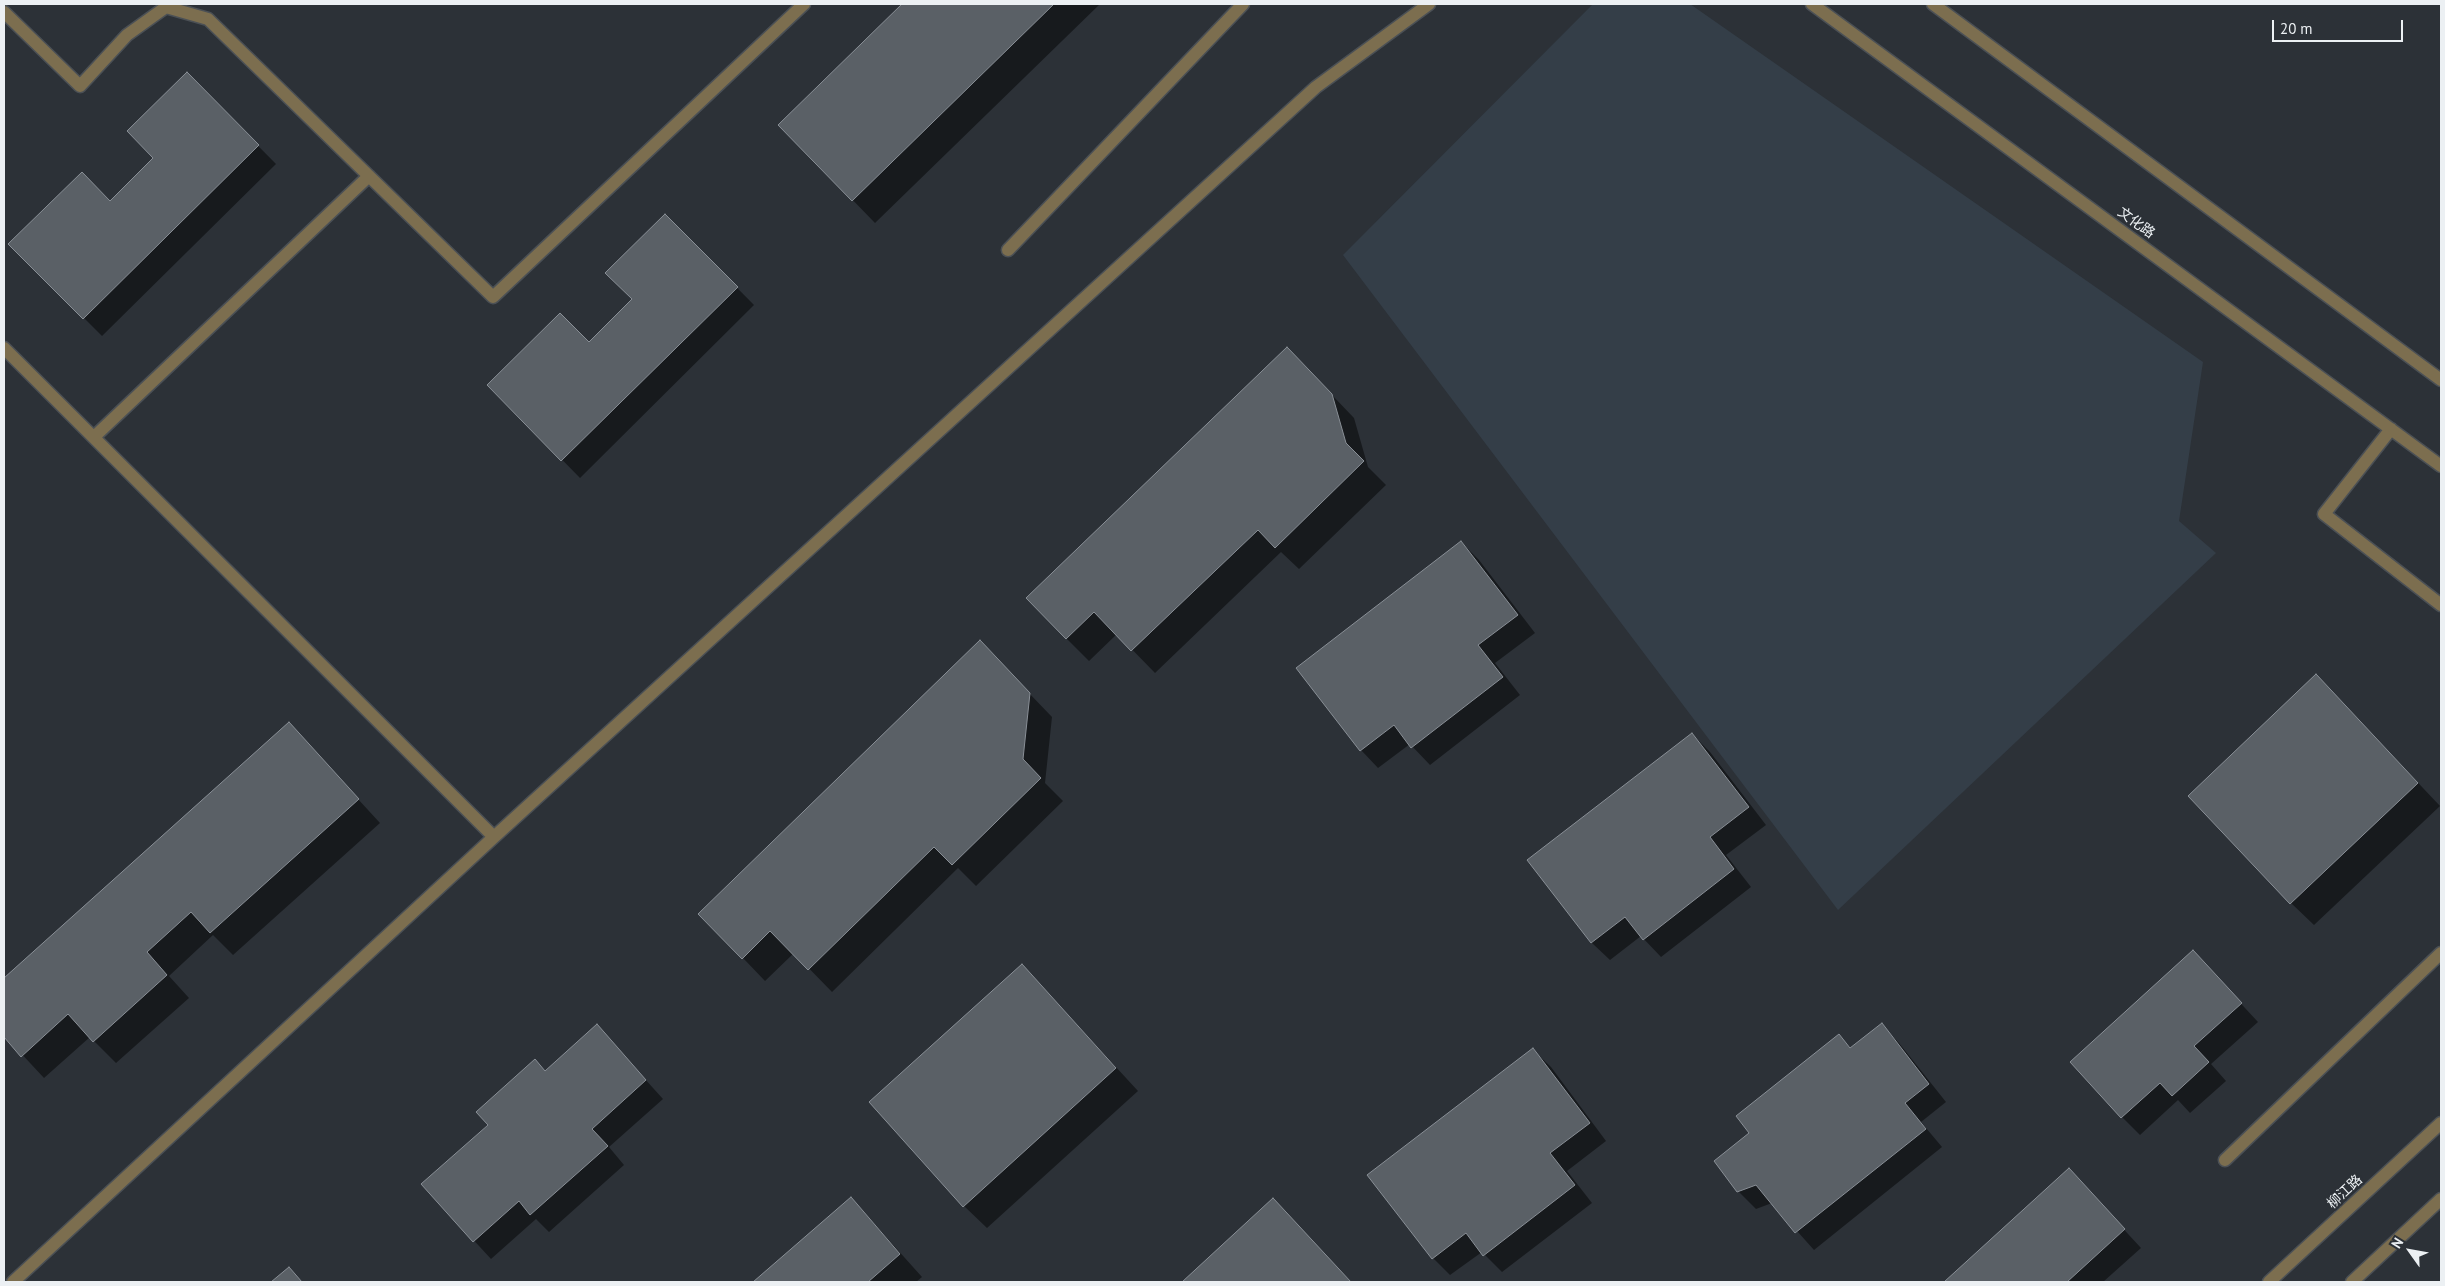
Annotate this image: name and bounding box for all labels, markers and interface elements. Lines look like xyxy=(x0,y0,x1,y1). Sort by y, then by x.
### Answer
scale bar xyxy=(2275,10,2406,42)
text: 20 m xyxy=(2280,19,2313,38)
street label: 文化路 xyxy=(2114,204,2158,242)
street label: 柳江路 xyxy=(2324,1172,2366,1212)
north arrow xyxy=(2385,1226,2435,1276)
text: N xyxy=(2387,1234,2407,1252)

